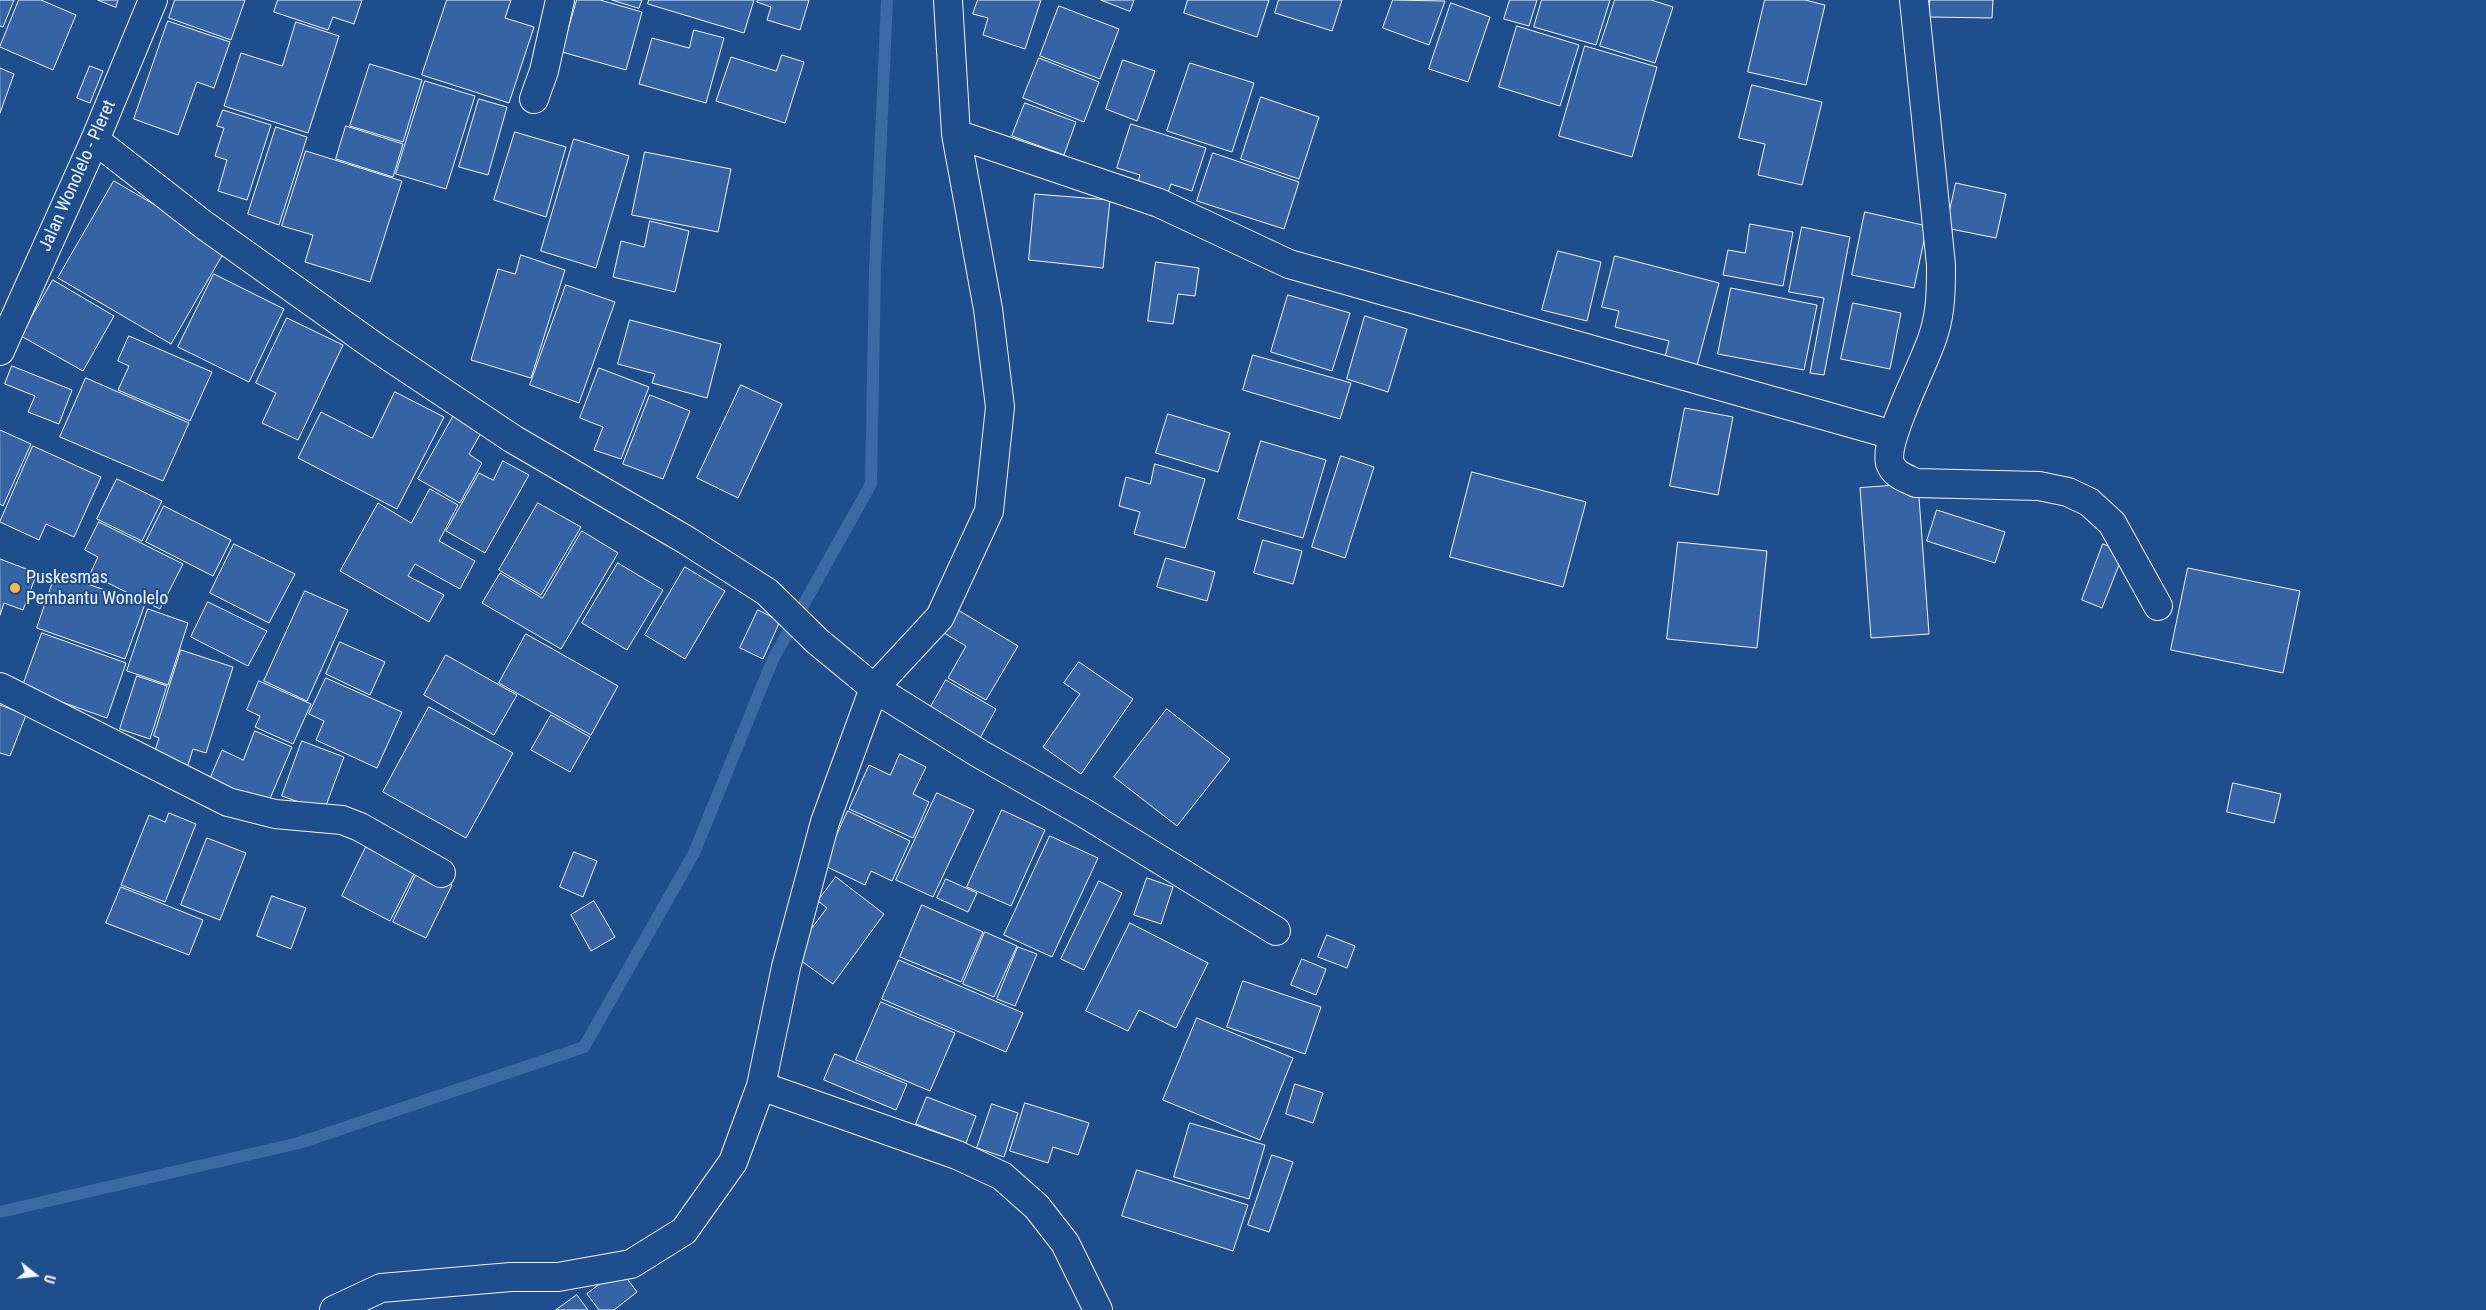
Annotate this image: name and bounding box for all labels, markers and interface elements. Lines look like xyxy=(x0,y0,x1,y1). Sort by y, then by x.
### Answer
street label: Jalan Wonolelo - Pleret xyxy=(35,97,121,255)
place label: Puskesmas Pembantu Wonolelo xyxy=(26,567,168,610)
marker: Puskesmas Pembantu Wonolelo xyxy=(8,581,22,595)
north arrow xyxy=(10,1250,60,1300)
text: U xyxy=(41,1273,58,1285)

